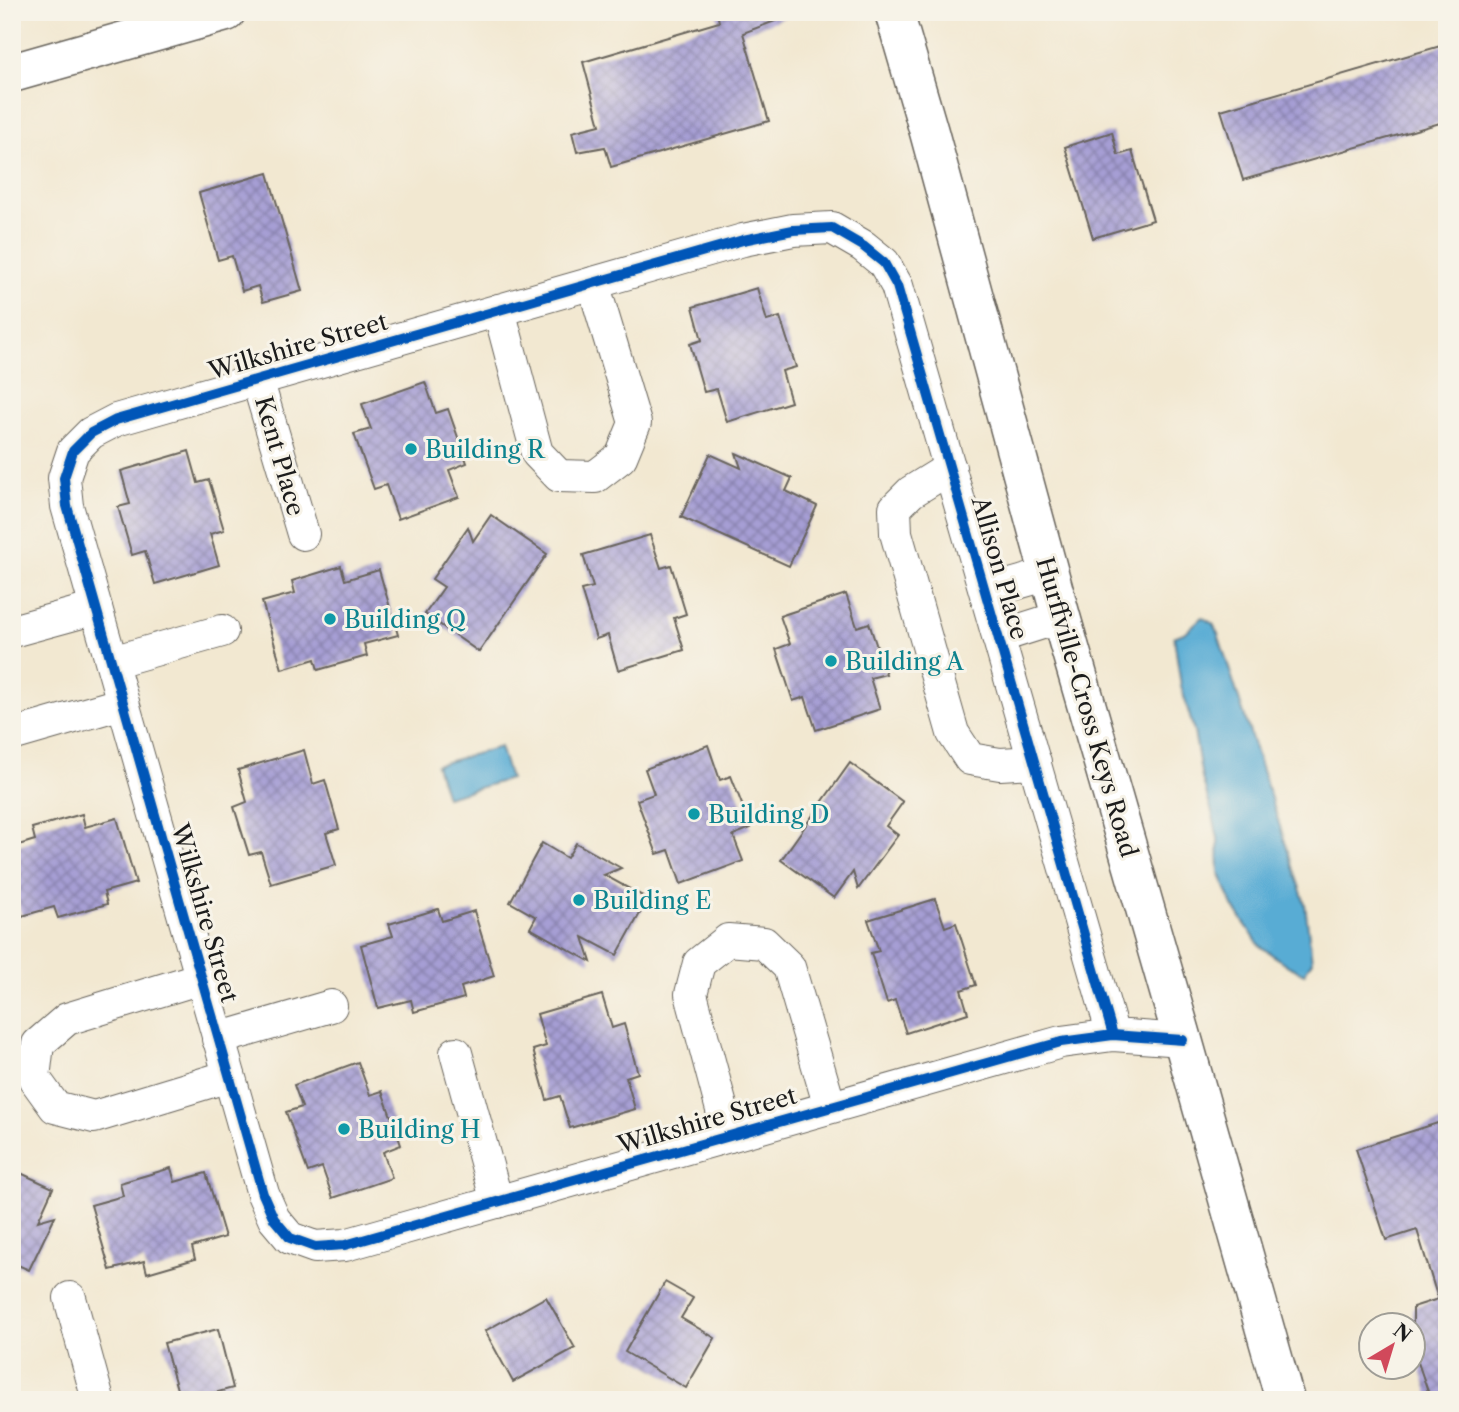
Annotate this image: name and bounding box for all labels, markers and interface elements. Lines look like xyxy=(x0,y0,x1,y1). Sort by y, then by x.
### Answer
street label: Wilkshire Street xyxy=(204,306,391,386)
street label: Kent Place xyxy=(249,393,311,519)
place label: Building R xyxy=(425,435,546,464)
marker: Building R xyxy=(403,441,419,457)
street label: Allison Place xyxy=(965,492,1034,643)
street label: Hurffville-Cross Keys Road xyxy=(1030,554,1144,861)
place label: Building Q xyxy=(344,605,466,634)
marker: Building Q xyxy=(322,611,338,627)
place label: Building A xyxy=(845,647,965,676)
marker: Building A xyxy=(823,653,839,669)
place label: Building D xyxy=(708,800,829,829)
marker: Building D xyxy=(686,806,702,822)
street label: Wilkshire Street xyxy=(165,819,245,1006)
place label: Building E xyxy=(593,886,712,915)
marker: Building E xyxy=(571,892,587,908)
street label: Wilkshire Street xyxy=(613,1080,800,1160)
place label: Building H xyxy=(358,1115,481,1144)
marker: Building H xyxy=(336,1121,352,1137)
north arrow xyxy=(1358,1310,1428,1380)
text: N xyxy=(1389,1319,1416,1347)

